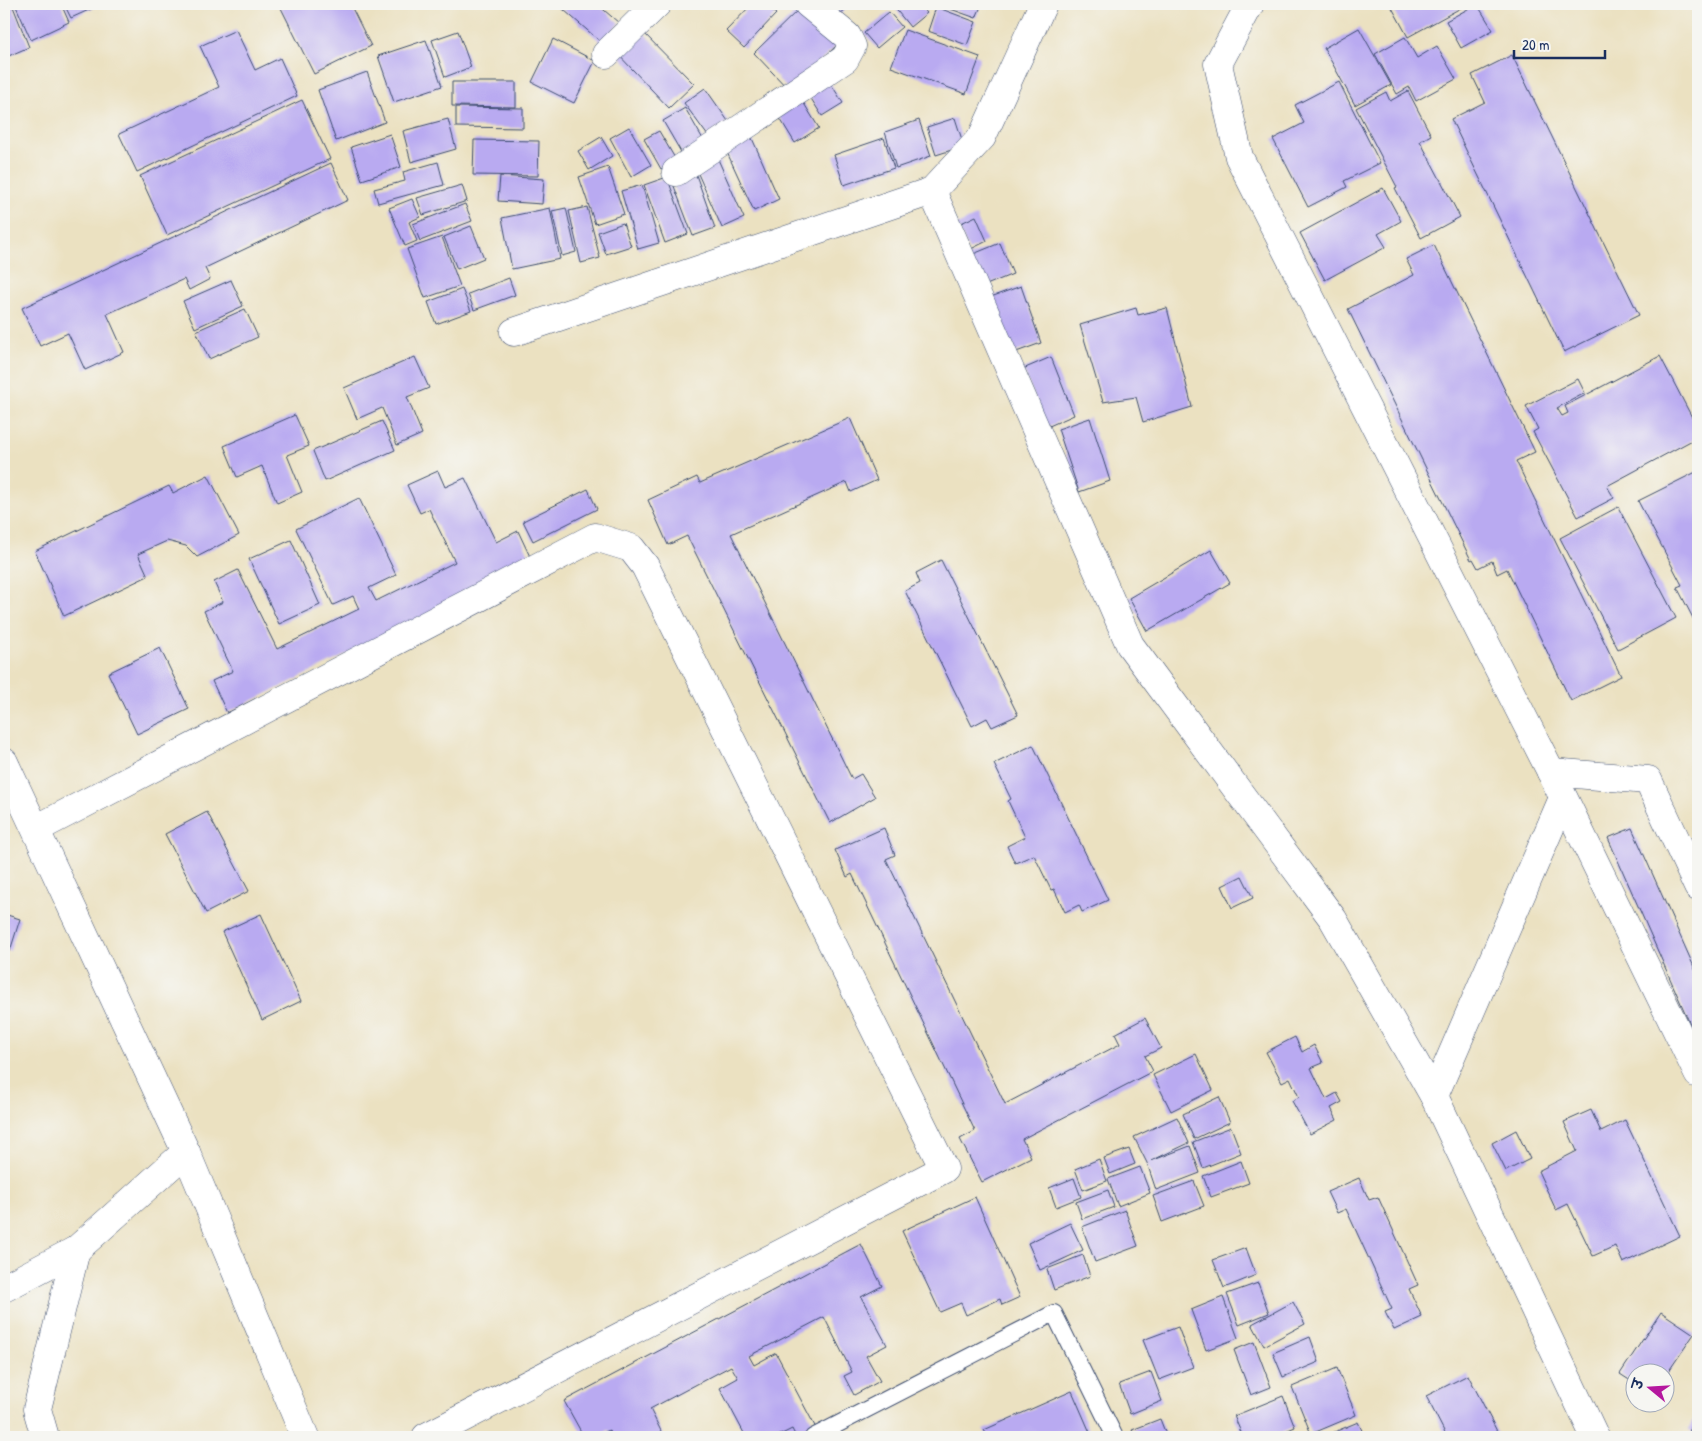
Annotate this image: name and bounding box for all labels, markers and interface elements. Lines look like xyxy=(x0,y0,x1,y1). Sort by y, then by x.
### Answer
scale bar xyxy=(1514,28,1606,60)
text: 20 m xyxy=(1522,34,1549,55)
north arrow xyxy=(1624,1364,1674,1414)
text: उ xyxy=(1626,1375,1648,1393)

